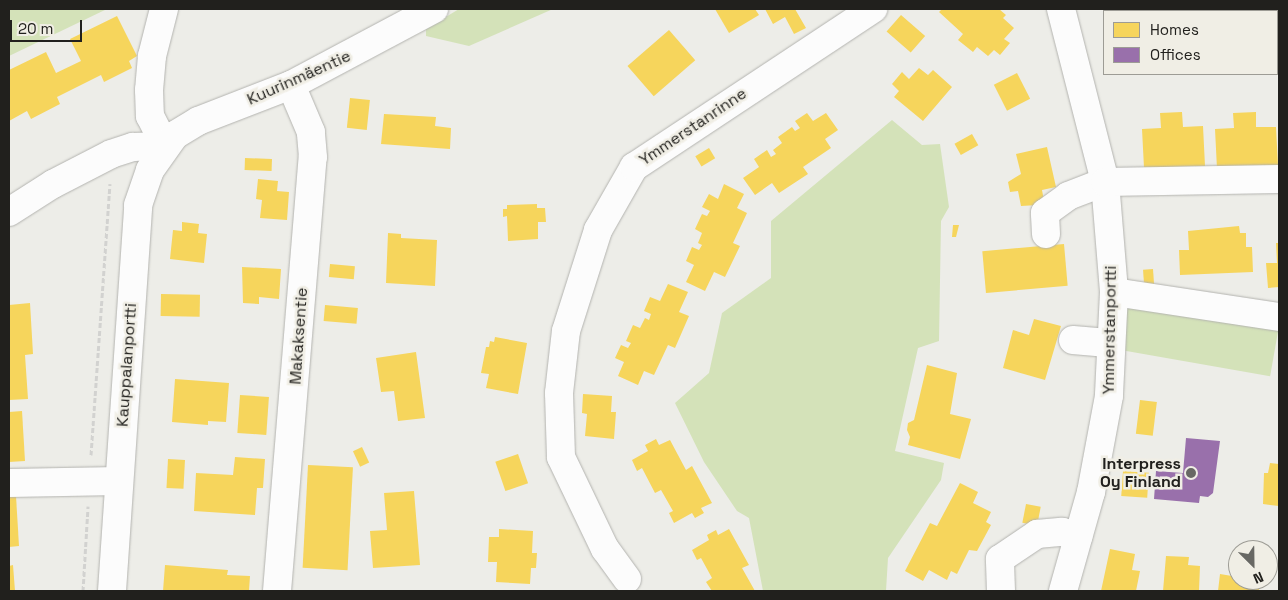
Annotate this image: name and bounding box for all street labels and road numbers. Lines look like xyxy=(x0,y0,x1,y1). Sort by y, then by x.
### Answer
street label: Kuurinmäentie xyxy=(244,47,354,109)
street label: Ymmerstanrinne xyxy=(636,84,750,170)
street label: Ymmerstanportti xyxy=(1099,265,1121,395)
street label: Makaksentie xyxy=(286,287,312,385)
street label: Kauppalanportti xyxy=(113,303,141,427)

